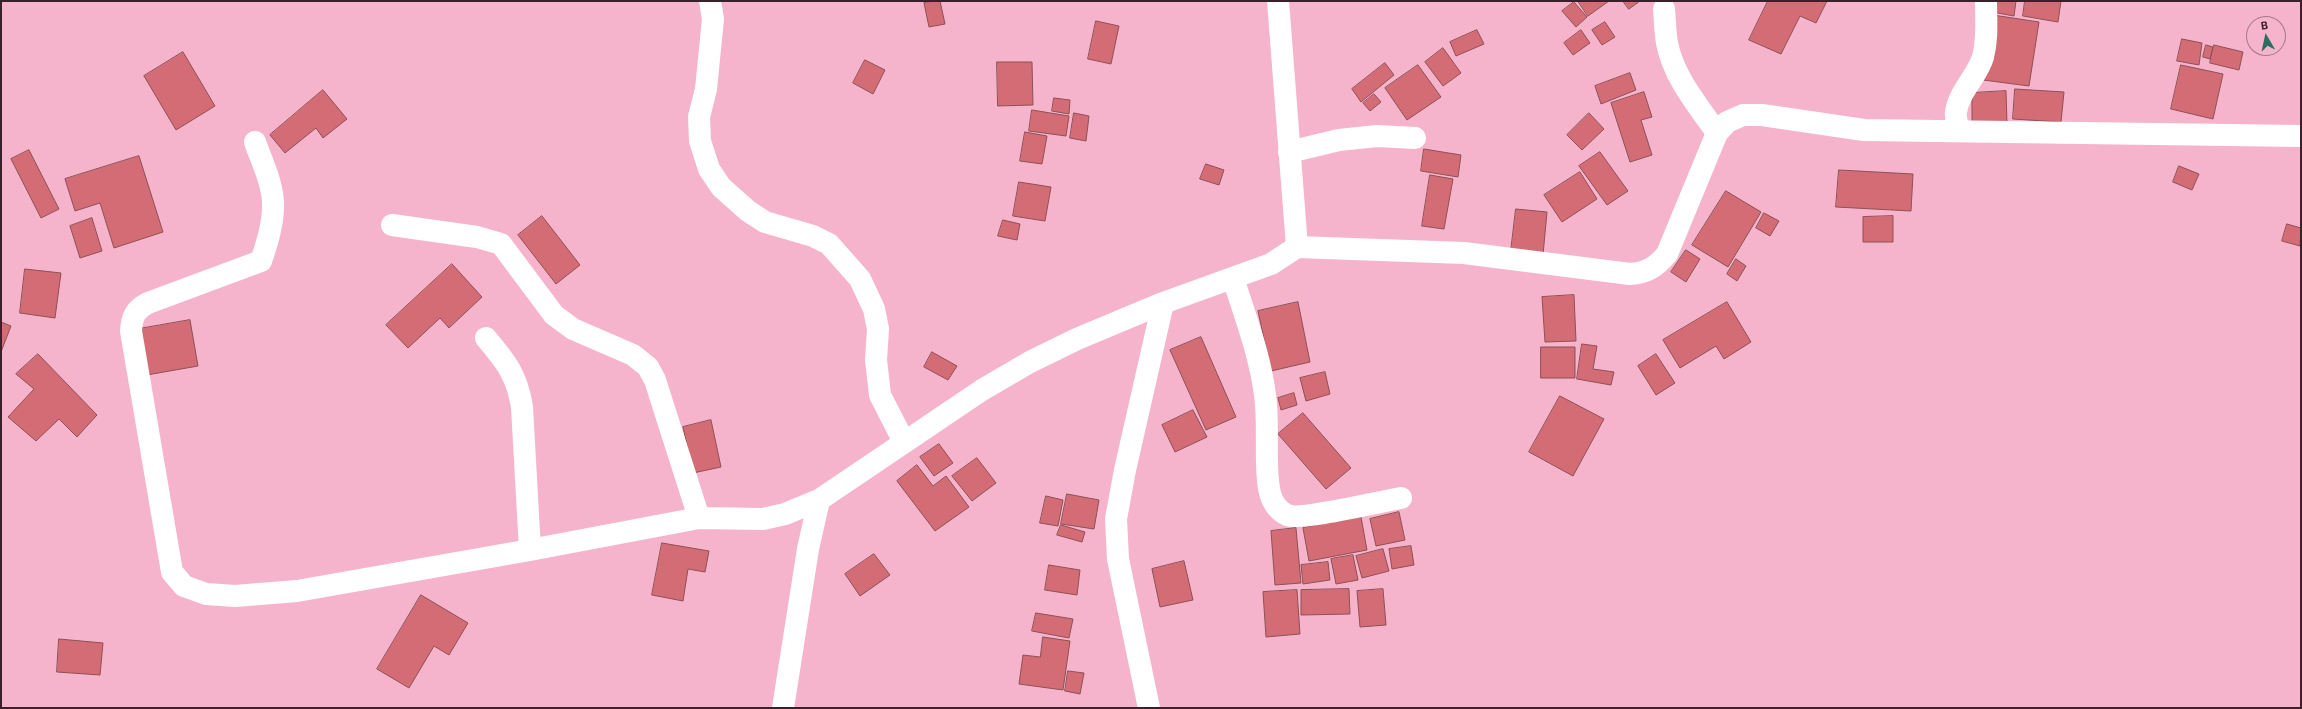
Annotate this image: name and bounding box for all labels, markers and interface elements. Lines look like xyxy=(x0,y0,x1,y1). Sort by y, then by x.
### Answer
north arrow xyxy=(2246,16,2286,56)
text: B xyxy=(2260,18,2269,32)

